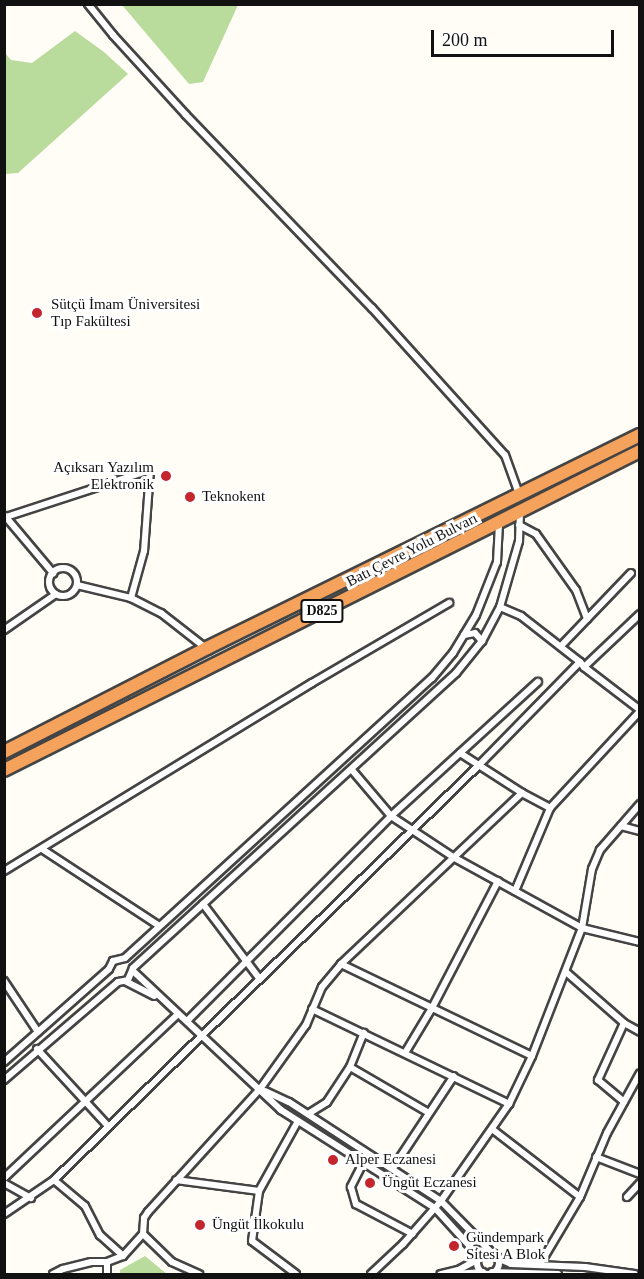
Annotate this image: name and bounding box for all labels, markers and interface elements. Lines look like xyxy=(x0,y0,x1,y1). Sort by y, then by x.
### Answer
scale bar xyxy=(434,18,617,56)
text: 200 m xyxy=(442,30,488,50)
place label: Sütçü İmam Üniversitesi Tıp Fakültesi xyxy=(51,295,200,330)
marker: Sütçü İmam Üniversitesi Tıp Fakültesi xyxy=(28,304,46,322)
place label: Açıksarı Yazılım Elektronik xyxy=(53,458,154,493)
marker: Açıksarı Yazılım Elektronik xyxy=(159,469,173,483)
place label: Teknokent xyxy=(202,488,265,506)
marker: Teknokent xyxy=(183,490,197,504)
street label: Batı Çevre Yolu Bulvarı xyxy=(343,509,481,591)
road number: D825 xyxy=(300,600,344,622)
place label: Alper Eczanesi xyxy=(345,1151,436,1169)
marker: Alper Eczanesi xyxy=(326,1153,340,1167)
place label: Üngüt Eczanesi xyxy=(382,1174,477,1192)
marker: Üngüt Eczanesi xyxy=(363,1176,377,1190)
place label: Üngüt İlkokulu xyxy=(212,1216,304,1234)
marker: Üngüt İlkokulu xyxy=(193,1218,207,1232)
place label: Gündempark Sitesi A Blok xyxy=(466,1228,547,1263)
marker: Gündempark Sitesi A Blok xyxy=(447,1239,461,1253)

